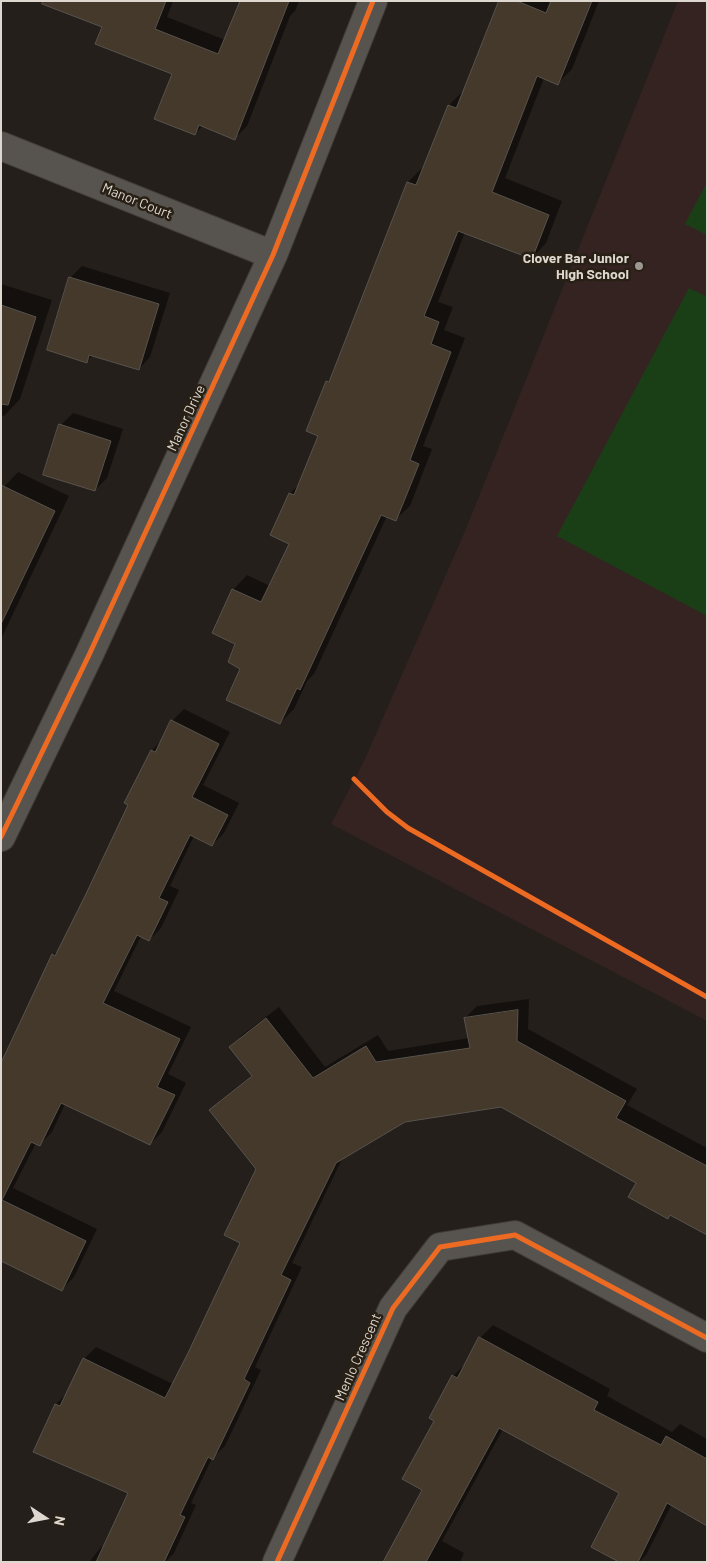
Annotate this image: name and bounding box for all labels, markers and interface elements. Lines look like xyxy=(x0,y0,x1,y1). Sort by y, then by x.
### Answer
street label: Manor Court xyxy=(99,179,175,223)
place label: Clover Bar Junior High School xyxy=(523,250,629,282)
marker: Clover Bar Junior High School xyxy=(633,260,645,272)
street label: Manor Drive xyxy=(163,382,209,454)
street label: Menlo Crescent xyxy=(331,1311,385,1403)
north arrow xyxy=(20,1493,70,1543)
text: N xyxy=(51,1515,69,1527)

